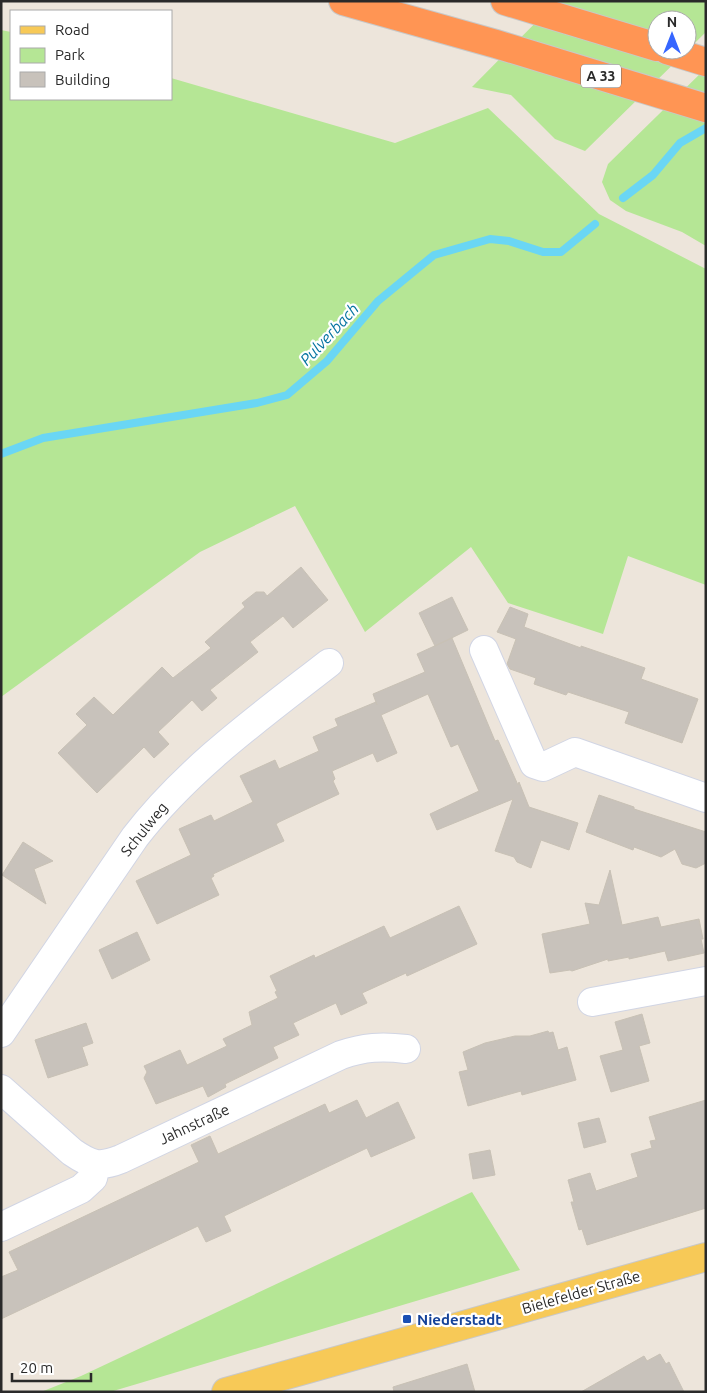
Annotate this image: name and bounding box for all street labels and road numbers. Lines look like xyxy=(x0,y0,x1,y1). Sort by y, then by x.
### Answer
road number: A 33 xyxy=(581,64,621,88)
street label: Schulweg xyxy=(117,799,171,859)
street label: Jahnstraße xyxy=(156,1100,232,1148)
street label: Bielefelder Straße xyxy=(520,1267,642,1317)

